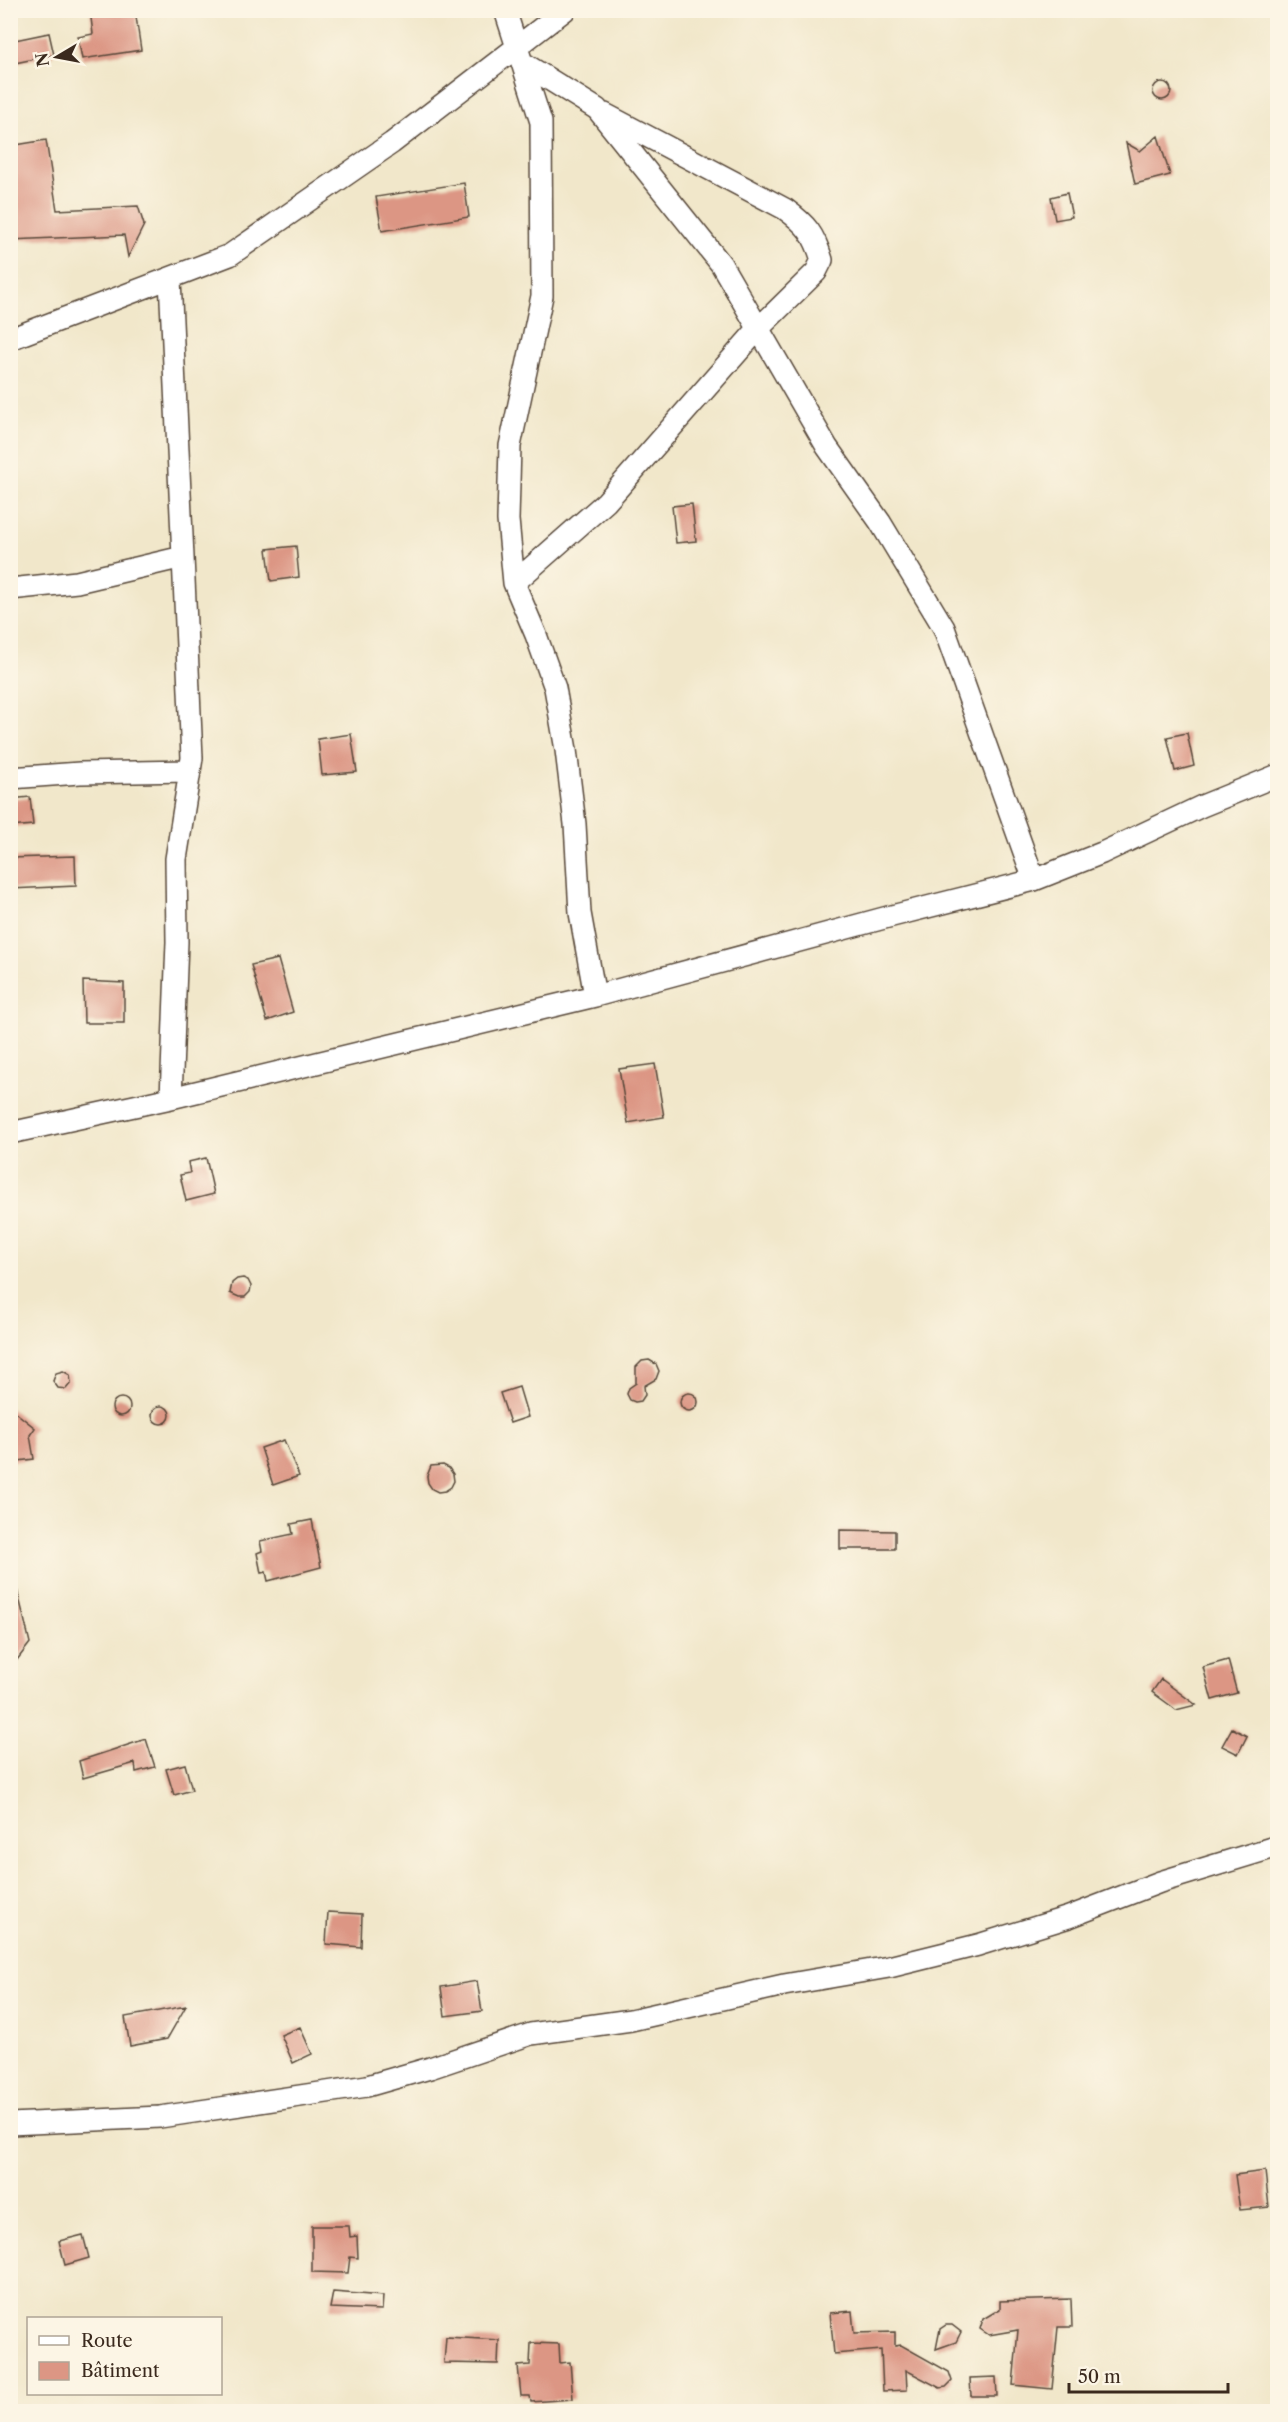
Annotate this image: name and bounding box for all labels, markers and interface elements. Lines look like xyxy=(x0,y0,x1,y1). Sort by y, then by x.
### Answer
north arrow xyxy=(27,27,87,87)
text: N xyxy=(31,51,53,68)
legend xyxy=(27,2317,222,2395)
text: Route xyxy=(81,2330,133,2352)
scale bar xyxy=(1069,2356,1228,2394)
text: Bâtiment xyxy=(81,2360,160,2382)
text: 50 m xyxy=(1078,2366,1121,2388)

